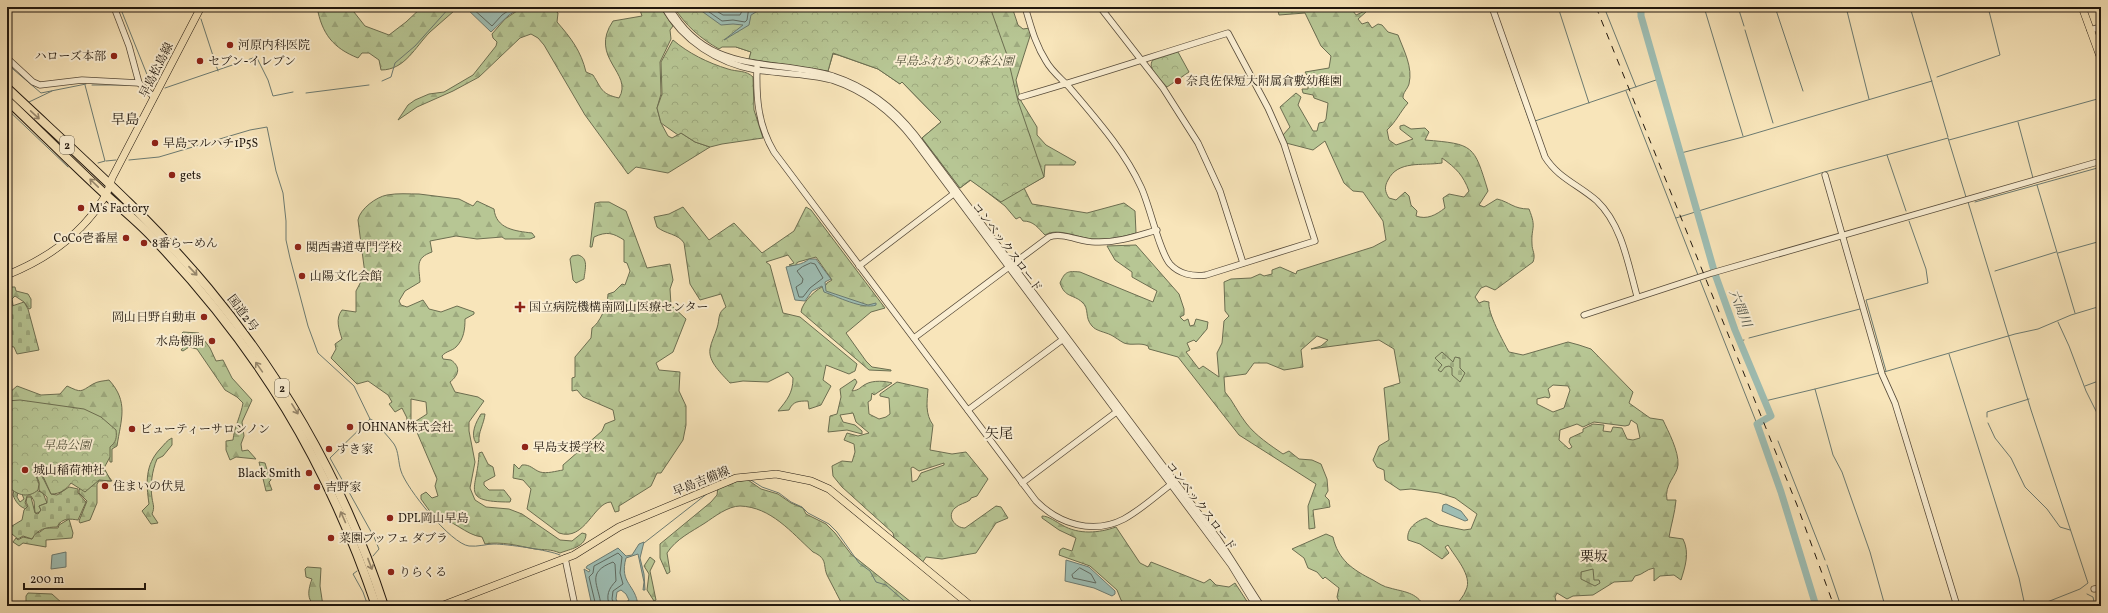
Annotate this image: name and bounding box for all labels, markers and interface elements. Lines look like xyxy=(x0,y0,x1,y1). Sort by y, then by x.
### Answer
place label: 河原内科医院 xyxy=(238,38,310,54)
street label: 早島松島線 xyxy=(136,40,178,101)
marker: 河原内科医院 xyxy=(225,40,235,50)
place label: ハローズ本部 xyxy=(35,49,106,65)
marker: ハローズ本部 xyxy=(109,51,119,61)
place label: セブン-イレブン xyxy=(208,54,296,70)
park label: 早島ふれあいの森公園 xyxy=(894,54,1016,70)
marker: セブン-イレブン xyxy=(195,56,205,66)
place label: 奈良佐保短大附属倉敷幼稚園 xyxy=(1186,74,1342,90)
marker: 奈良佐保短大附属倉敷幼稚園 xyxy=(1173,76,1183,86)
one-way arrow xyxy=(30,110,40,119)
district label: 早島 xyxy=(111,111,139,130)
road number: 2 xyxy=(60,136,74,154)
place label: 早島マルハチ1P5S xyxy=(163,136,258,152)
marker: 早島マルハチ1P5S xyxy=(150,138,160,148)
place label: gets xyxy=(180,168,201,184)
marker: gets xyxy=(167,170,177,180)
one-way arrow xyxy=(89,178,99,188)
street label: コンベックスロード xyxy=(967,200,1045,295)
place label: M's Factory xyxy=(89,201,150,217)
marker: M's Factory xyxy=(76,203,86,213)
place label: CoCo壱番屋 xyxy=(54,231,118,247)
marker: CoCo壱番屋 xyxy=(121,233,131,243)
place label: 8番らーめん xyxy=(152,236,218,252)
marker: 8番らーめん xyxy=(139,238,149,248)
place label: 関西書道専門学校 xyxy=(306,240,402,256)
marker: 関西書道専門学校 xyxy=(293,242,303,252)
one-way arrow xyxy=(188,266,198,276)
place label: 山陽文化会館 xyxy=(310,269,382,285)
marker: 山陽文化会館 xyxy=(297,271,307,281)
water label: 六間川 xyxy=(1723,287,1756,332)
street label: 国道2号 xyxy=(223,292,261,335)
place label: 国立病院機構南岡山医療センター xyxy=(529,300,709,316)
marker: 国立病院機構南岡山医療センター xyxy=(514,301,526,313)
place label: 岡山日野自動車 xyxy=(112,310,196,326)
marker: 岡山日野自動車 xyxy=(199,312,209,322)
place label: 水島樹脂 xyxy=(156,334,204,350)
marker: 水島樹脂 xyxy=(207,336,217,346)
one-way arrow xyxy=(255,362,263,373)
road number: 2 xyxy=(275,379,289,397)
one-way arrow xyxy=(291,403,299,414)
place label: JOHNAN株式会社 xyxy=(358,420,454,436)
place label: ビューティーサロンノン xyxy=(140,422,270,438)
marker: JOHNAN株式会社 xyxy=(345,422,355,432)
marker: ビューティーサロンノン xyxy=(127,424,137,434)
district label: 矢尾 xyxy=(985,425,1013,444)
park label: 早島公園 xyxy=(43,438,93,454)
place label: 早島支援学校 xyxy=(533,440,605,456)
place label: すき家 xyxy=(337,442,373,458)
marker: 早島支援学校 xyxy=(520,442,530,452)
marker: すき家 xyxy=(324,444,334,454)
street label: コンベックスロード xyxy=(1161,459,1239,554)
place label: 城山稲荷神社 xyxy=(33,463,105,479)
street label: 早島吉備線 xyxy=(671,463,732,501)
marker: 城山稲荷神社 xyxy=(20,465,30,475)
place label: Black Smith xyxy=(238,466,301,482)
marker: Black Smith xyxy=(304,468,314,478)
place label: 住まいの伏見 xyxy=(113,479,185,495)
place label: 吉野家 xyxy=(325,480,361,496)
marker: 住まいの伏見 xyxy=(100,481,110,491)
marker: 吉野家 xyxy=(312,482,322,492)
one-way arrow xyxy=(339,511,346,523)
place label: DPL岡山早島 xyxy=(398,511,468,527)
marker: DPL岡山早島 xyxy=(385,513,395,523)
place label: 菜園ブッフェ ダブラ xyxy=(339,531,448,547)
marker: 菜園ブッフェ ダブラ xyxy=(326,533,336,543)
district label: 栗坂 xyxy=(1580,548,1608,567)
one-way arrow xyxy=(366,557,374,569)
scale bar xyxy=(24,565,145,591)
place label: りらくる xyxy=(399,565,447,581)
marker: りらくる xyxy=(386,567,396,577)
text: 200 m xyxy=(30,572,64,588)

